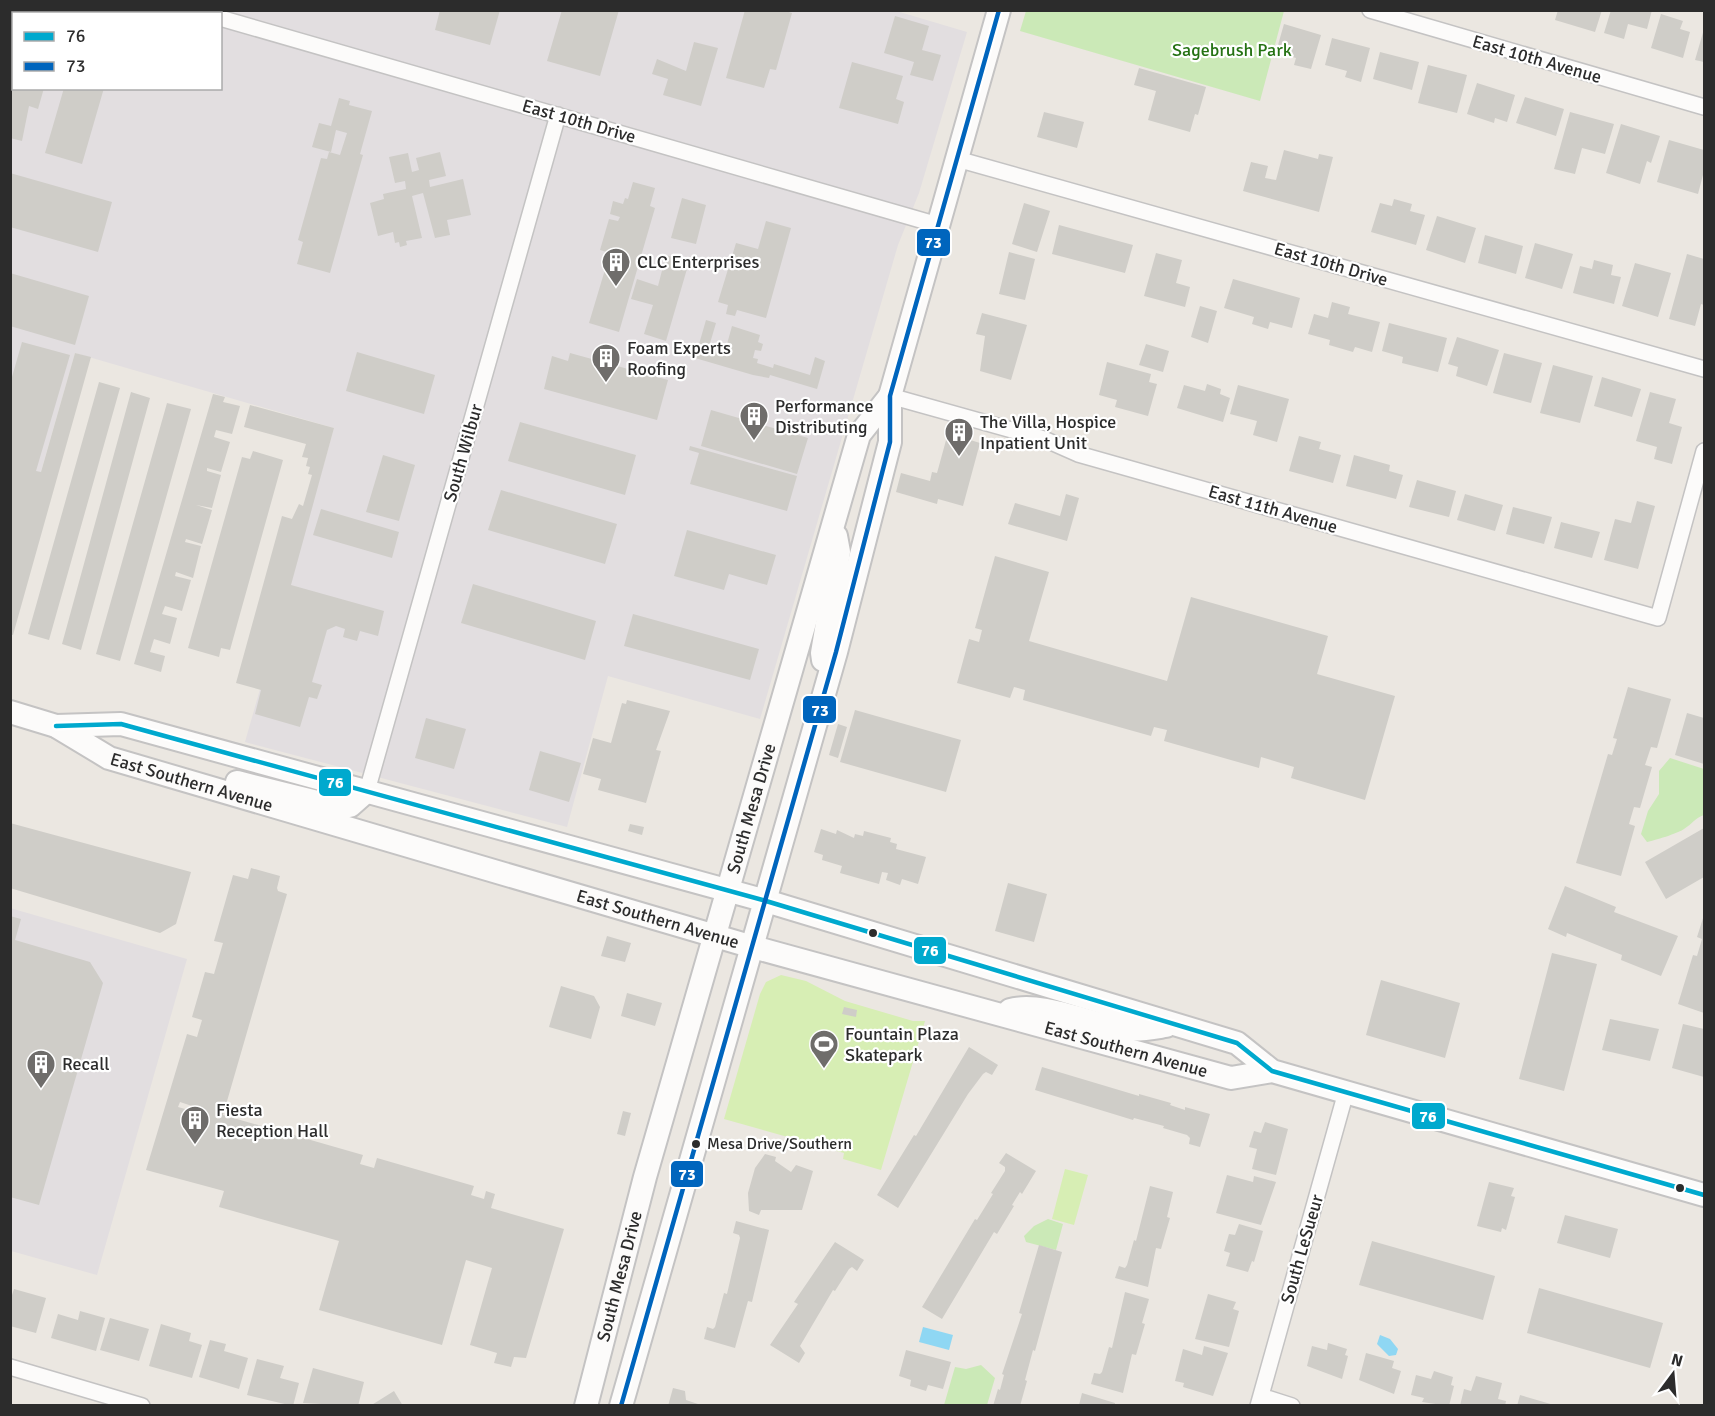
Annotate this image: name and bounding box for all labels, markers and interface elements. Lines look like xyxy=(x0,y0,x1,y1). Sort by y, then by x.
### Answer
legend xyxy=(12,12,222,90)
text: 76 xyxy=(66,25,85,47)
street label: East 10th Avenue xyxy=(1470,30,1604,88)
park label: Sagebrush Park xyxy=(1172,39,1292,61)
text: 73 xyxy=(66,55,85,77)
street label: East 10th Drive xyxy=(520,94,638,148)
line badge: 73 xyxy=(916,228,951,257)
text: 73 xyxy=(924,233,942,253)
street label: East 10th Drive xyxy=(1272,237,1390,291)
building icon: CLC Enterprises xyxy=(600,246,632,288)
place label: CLC Enterprises xyxy=(637,251,760,273)
place label: Foam Experts Roofing xyxy=(627,337,731,380)
building icon: Foam Experts Roofing xyxy=(590,342,622,384)
place label: Performance Distributing xyxy=(775,395,873,438)
building icon: Performance Distributing xyxy=(738,400,770,442)
street label: South Wilbur xyxy=(439,401,488,504)
place label: The Villa, Hospice Inpatient Unit xyxy=(980,411,1116,454)
building icon: The Villa, Hospice Inpatient Unit xyxy=(943,416,975,458)
street label: East 11th Avenue xyxy=(1206,480,1340,538)
line badge: 73 xyxy=(802,695,837,724)
text: 73 xyxy=(811,701,829,721)
street label: South Mesa Drive xyxy=(722,741,780,876)
street label: East Southern Avenue xyxy=(108,748,275,817)
line badge: 76 xyxy=(318,768,352,797)
text: 76 xyxy=(326,773,344,793)
street label: East Southern Avenue xyxy=(574,885,742,953)
unlabelled marker xyxy=(867,927,879,939)
line badge: 76 xyxy=(913,936,947,965)
text: 76 xyxy=(921,941,939,961)
street label: East Southern Avenue xyxy=(1042,1016,1210,1082)
place label: Fountain Plaza Skatepark xyxy=(845,1023,959,1066)
sports icon: Fountain Plaza Skatepark xyxy=(808,1028,840,1070)
building icon: Recall xyxy=(25,1048,57,1090)
place label: Recall xyxy=(62,1053,110,1075)
place label: Fiesta Reception Hall xyxy=(216,1099,329,1142)
line badge: 76 xyxy=(1411,1102,1446,1130)
building icon: Fiesta Reception Hall xyxy=(179,1104,211,1146)
text: 76 xyxy=(1419,1107,1437,1127)
place label: Mesa Drive/Southern xyxy=(707,1134,852,1154)
marker: Mesa Drive/Southern xyxy=(690,1138,702,1150)
line badge: 73 xyxy=(670,1160,704,1188)
text: 73 xyxy=(678,1165,696,1185)
unlabelled marker xyxy=(1674,1182,1686,1194)
street label: South LeSueur xyxy=(1276,1192,1328,1306)
street label: South Mesa Drive xyxy=(592,1209,647,1344)
north arrow xyxy=(1643,1344,1703,1404)
text: N xyxy=(1669,1349,1685,1372)

